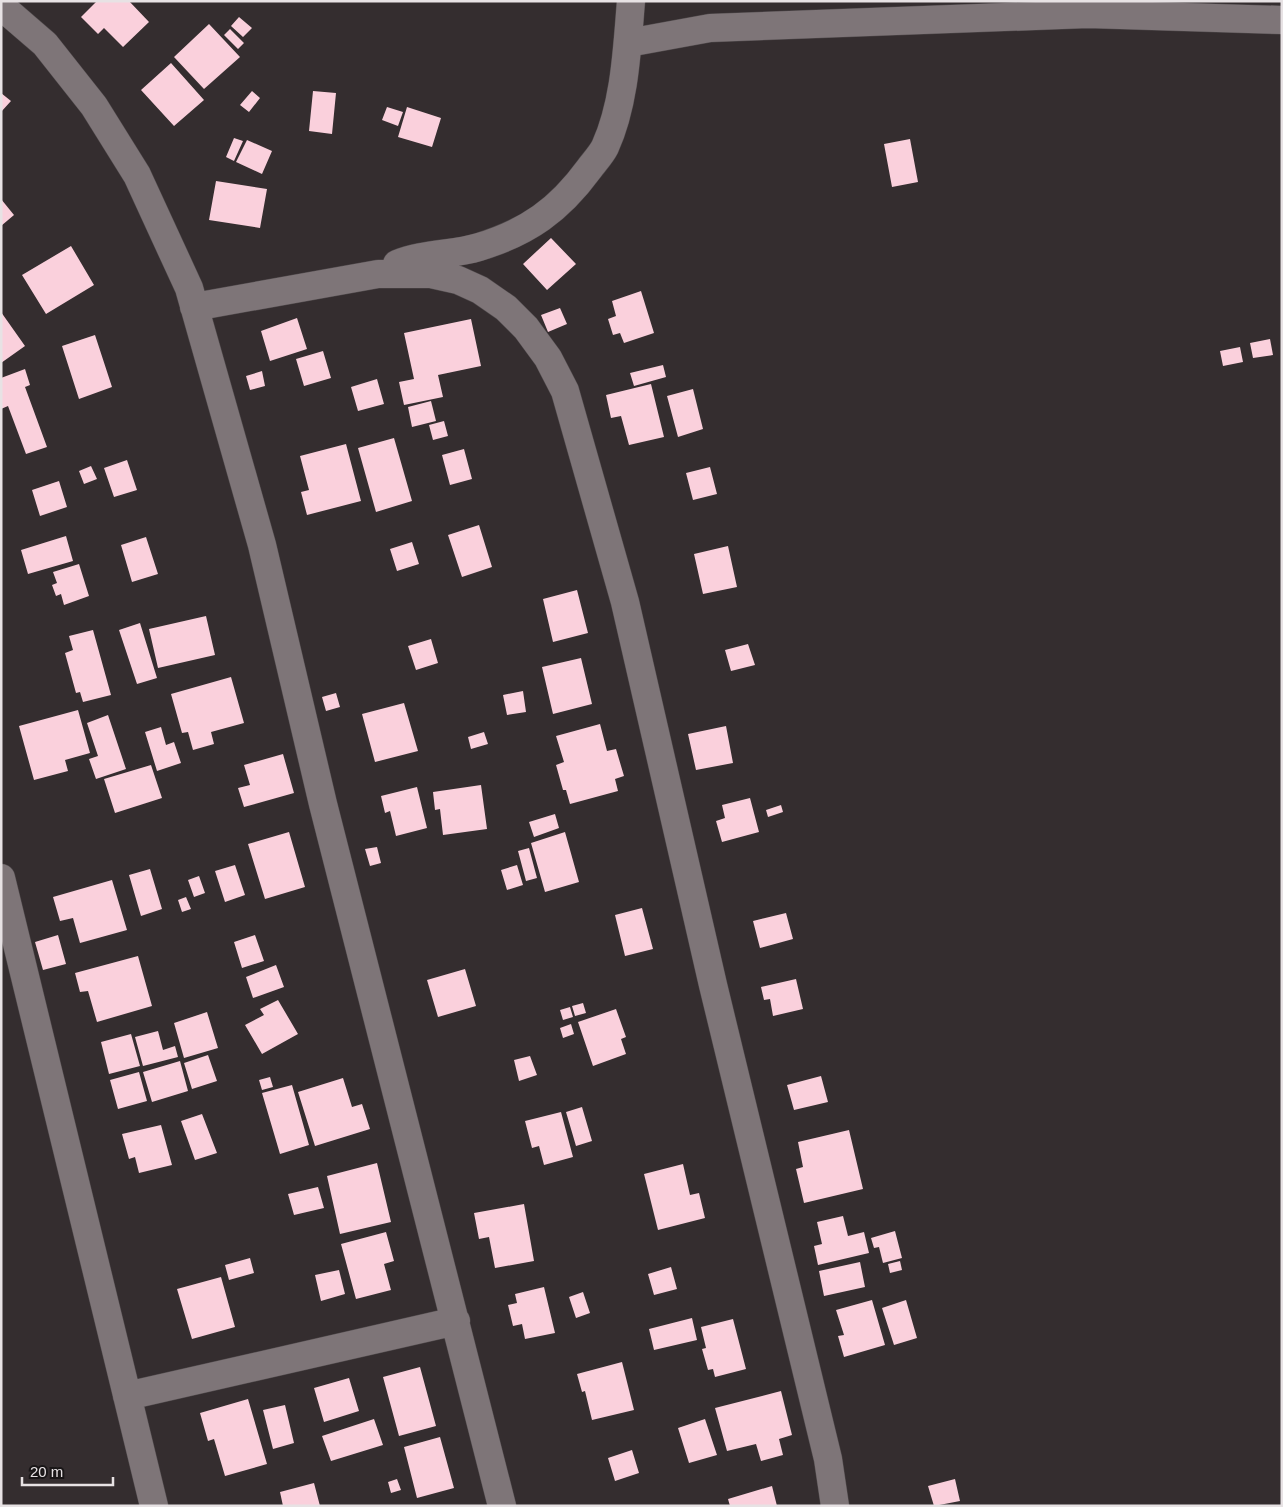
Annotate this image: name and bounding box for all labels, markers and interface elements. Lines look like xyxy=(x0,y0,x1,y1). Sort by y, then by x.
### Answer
scale bar xyxy=(22,1454,114,1486)
text: 20 m xyxy=(30,1463,63,1480)

